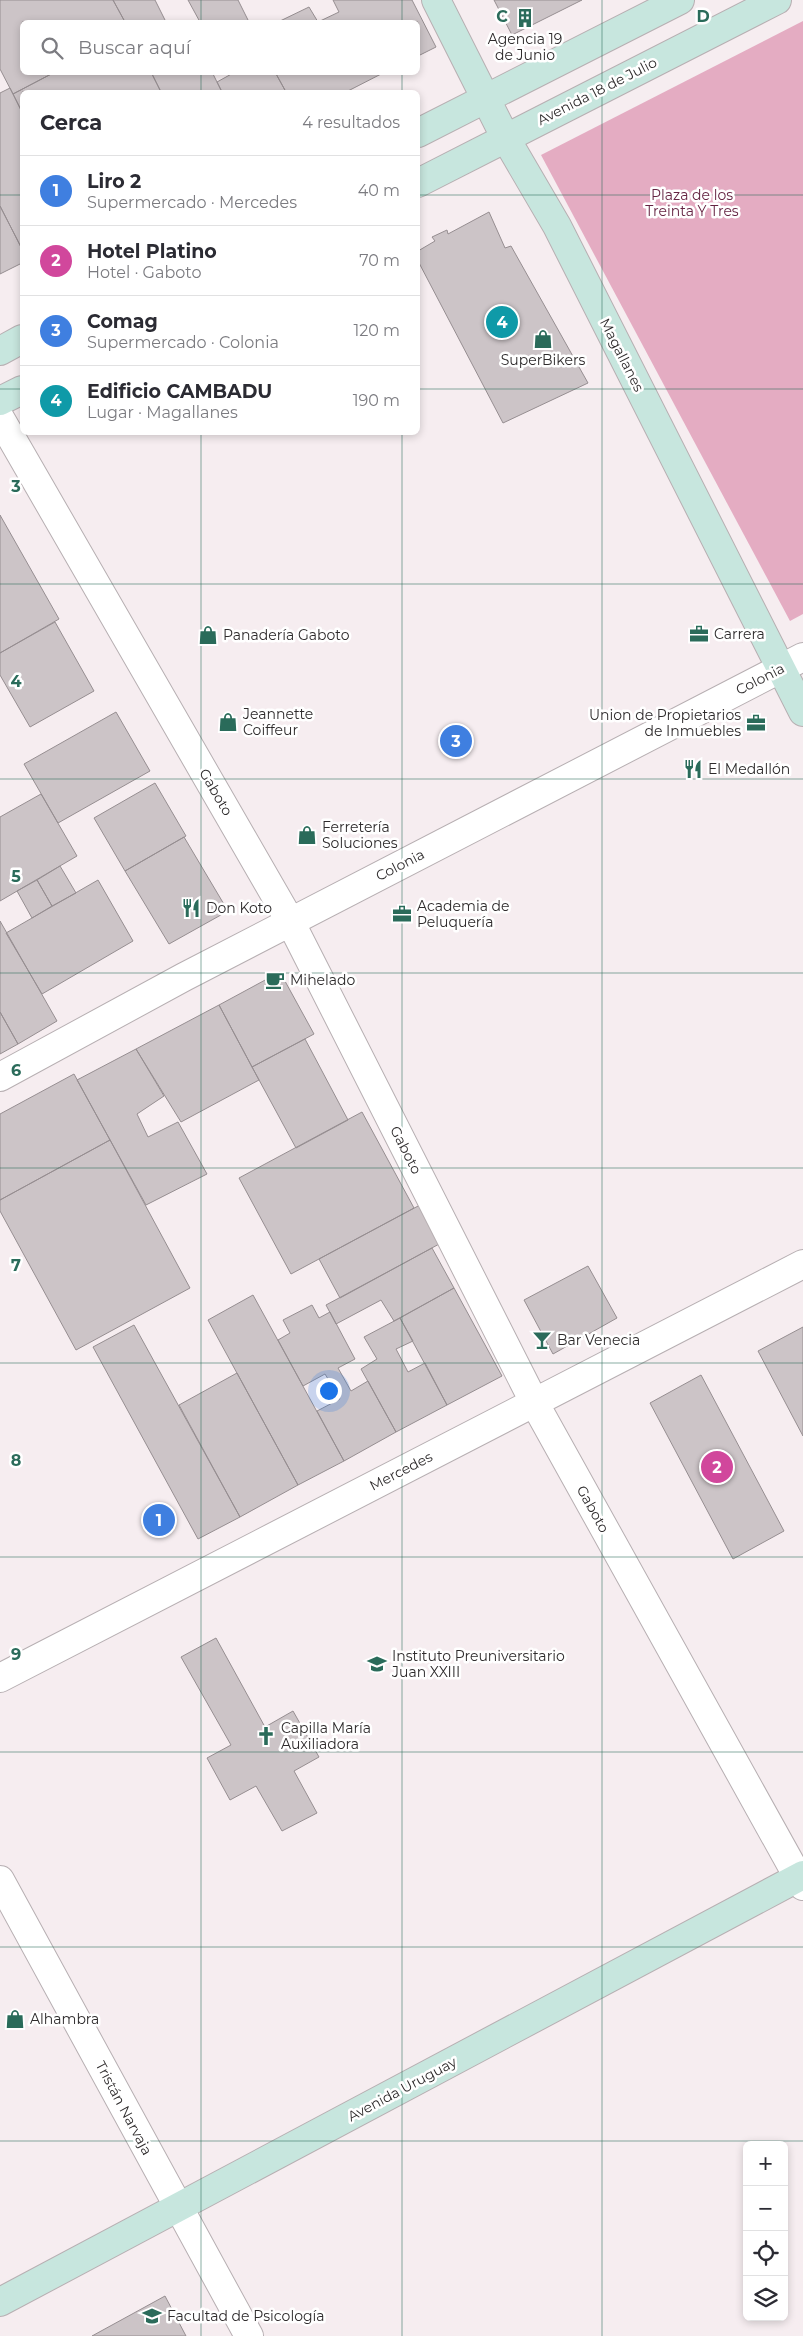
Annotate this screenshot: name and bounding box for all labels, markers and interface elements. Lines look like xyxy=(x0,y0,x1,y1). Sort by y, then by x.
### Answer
text: C xyxy=(496,7,508,26)
building icon: Agencia 19 de Junio xyxy=(514,7,536,29)
text: D xyxy=(696,7,710,26)
search box xyxy=(20,20,420,75)
place label: Agencia 19 de Junio xyxy=(488,30,562,64)
icon: search xyxy=(38,34,66,62)
text: Buscar aquí xyxy=(78,36,191,59)
street label: Avenida 18 de Julio xyxy=(534,53,660,129)
text: Cerca xyxy=(40,110,102,135)
text: 4 resultados xyxy=(302,113,400,132)
text: Liro 2 xyxy=(87,170,141,193)
text: 1 xyxy=(53,181,59,200)
text: 40 m xyxy=(358,181,400,200)
park label: Plaza de los Treinta Y Tres xyxy=(645,186,739,220)
text: Supermercado · Mercedes xyxy=(87,193,297,212)
text: Hotel Platino xyxy=(87,240,217,263)
text: 2 xyxy=(51,251,61,270)
text: 70 m xyxy=(359,251,400,270)
text: Hotel · Gaboto xyxy=(87,263,202,282)
pin: 4 xyxy=(486,303,518,341)
text: Comag xyxy=(87,310,158,333)
street label: Magallanes xyxy=(596,315,648,395)
text: 3 xyxy=(51,321,61,340)
text: 120 m xyxy=(353,321,400,340)
shop icon: SuperBikers xyxy=(532,328,554,350)
text: Supermercado · Colonia xyxy=(87,333,279,352)
place label: SuperBikers xyxy=(501,351,585,369)
text: Edificio CAMBADU xyxy=(87,380,272,403)
text: 4 xyxy=(50,391,62,410)
text: 190 m xyxy=(353,391,400,410)
text: Lugar · Magallanes xyxy=(87,403,238,422)
text: 3 xyxy=(10,477,21,496)
office icon: Carrera xyxy=(688,623,710,645)
shop icon: Panadería Gaboto xyxy=(197,624,219,646)
place label: Carrera xyxy=(714,625,765,643)
place label: Panadería Gaboto xyxy=(223,626,350,644)
street label: Colonia xyxy=(733,659,787,699)
text: 4 xyxy=(10,672,22,691)
place label: Jeannette Coiffeur xyxy=(242,705,313,739)
place label: Union de Propietarios de Inmuebles xyxy=(589,706,741,740)
shop icon: Jeannette Coiffeur xyxy=(217,711,239,733)
office icon: Union de Propietarios de Inmuebles xyxy=(745,712,767,734)
pin: 3 xyxy=(440,722,472,760)
restaurant icon: El Medallón xyxy=(682,758,704,780)
place label: El Medallón xyxy=(708,760,790,778)
street label: Gaboto xyxy=(195,765,237,819)
place label: Ferretería Soluciones xyxy=(322,818,398,852)
shop icon: Ferretería Soluciones xyxy=(296,824,318,846)
street label: Colonia xyxy=(373,845,427,885)
text: 5 xyxy=(11,867,21,886)
restaurant icon: Don Koto xyxy=(180,897,202,919)
place label: Academia de Peluquería xyxy=(417,897,510,931)
place label: Don Koto xyxy=(206,899,272,917)
office icon: Academia de Peluquería xyxy=(391,903,413,925)
cafe icon: Mihelado xyxy=(264,969,286,991)
place label: Mihelado xyxy=(290,971,356,989)
text: 6 xyxy=(11,1061,21,1080)
street label: Gaboto xyxy=(386,1123,426,1177)
text: 7 xyxy=(11,1256,21,1275)
bar icon: Bar Venecia xyxy=(531,1329,553,1351)
place label: Bar Venecia xyxy=(557,1331,640,1349)
your location xyxy=(316,1378,342,1404)
street label: Mercedes xyxy=(367,1447,436,1495)
pin: 2 xyxy=(701,1448,733,1486)
text: 8 xyxy=(11,1451,21,1470)
street label: Gaboto xyxy=(573,1482,613,1536)
pin: 1 xyxy=(143,1501,175,1539)
text: 9 xyxy=(11,1645,21,1664)
place label: Instituto Preuniversitario Juan XXIII xyxy=(391,1647,565,1681)
school or university icon: Instituto Preuniversitario Juan XXIII xyxy=(366,1653,388,1675)
place label: Capilla María Auxiliadora xyxy=(281,1719,371,1753)
church icon: Capilla María Auxiliadora xyxy=(255,1725,277,1747)
shop icon: Alhambra xyxy=(4,2008,26,2030)
place label: Alhambra xyxy=(30,2010,99,2028)
street label: Avenida Uruguay xyxy=(344,2052,460,2125)
street label: Tristán Narvaja xyxy=(92,2058,156,2158)
map controls xyxy=(743,2141,788,2321)
button: + xyxy=(743,2141,788,2186)
button: − xyxy=(743,2186,788,2231)
button: locate xyxy=(743,2231,788,2276)
button: layers xyxy=(743,2276,788,2321)
school or university icon: Facultad de Psicología xyxy=(141,2305,163,2327)
place label: Facultad de Psicología xyxy=(167,2307,325,2325)

